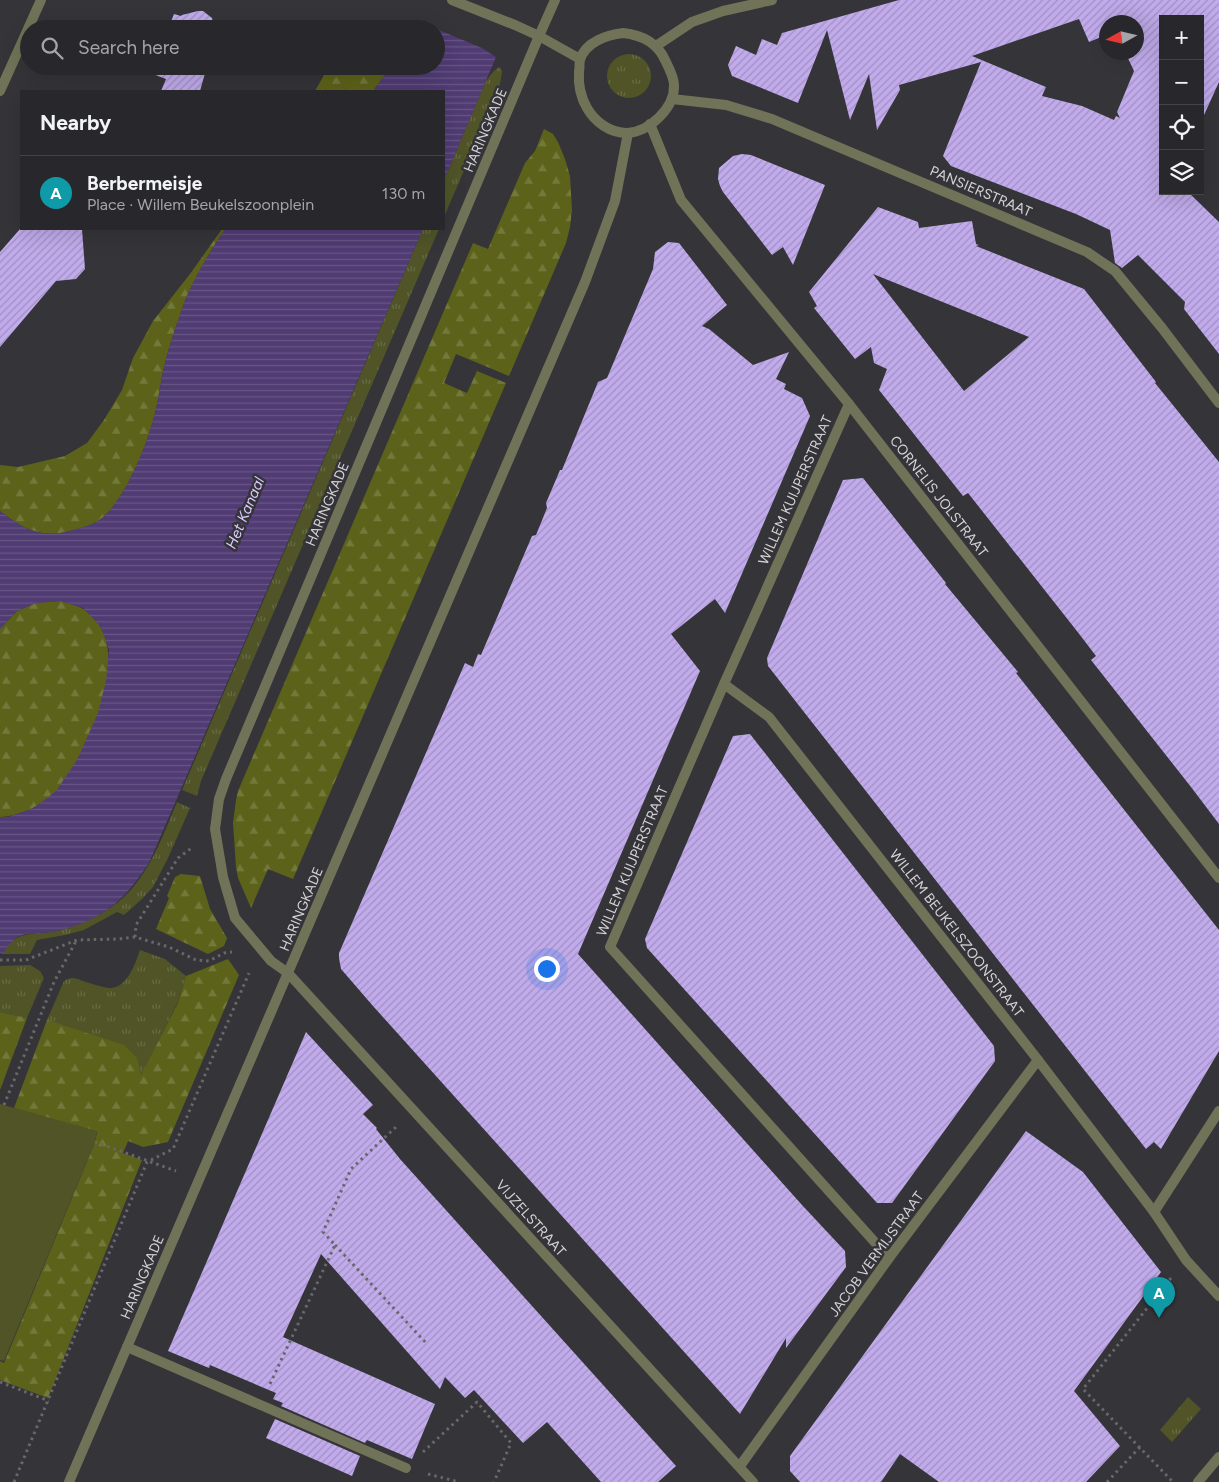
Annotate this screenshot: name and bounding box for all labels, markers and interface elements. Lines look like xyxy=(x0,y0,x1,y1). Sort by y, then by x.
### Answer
north arrow xyxy=(1099,15,1144,60)
map controls xyxy=(1159,15,1204,195)
button: + xyxy=(1159,15,1204,60)
search box xyxy=(20,20,445,75)
icon: search xyxy=(38,34,66,62)
text: Search here xyxy=(78,36,180,59)
button: − xyxy=(1159,60,1204,105)
street label: HARINGKADE xyxy=(460,85,511,175)
button: locate xyxy=(1159,105,1204,150)
text: Nearby xyxy=(40,110,111,135)
button: layers xyxy=(1159,150,1204,195)
street label: PANSIERSTRAAT xyxy=(927,162,1035,221)
text: Berbermeisje xyxy=(87,172,202,195)
text: A xyxy=(50,184,62,203)
text: 130 m xyxy=(382,184,425,203)
text: Place · Willem Beukelszoonplein xyxy=(87,195,314,214)
street label: WILLEM KUIJPERSTRAAT xyxy=(755,413,836,567)
street label: CORNELIS JOLSTRAAT xyxy=(886,432,991,560)
street label: HARINGKADE xyxy=(302,459,353,549)
water label: Het Kanaal xyxy=(222,474,268,552)
street label: WILLEM KUIJPERSTRAAT xyxy=(593,783,672,939)
street label: WILLEM BEUKELSZOONSTRAAT xyxy=(886,846,1027,1021)
street label: HARINGKADE xyxy=(276,864,327,954)
your location xyxy=(534,956,560,982)
street label: VIJZELSTRAAT xyxy=(492,1177,570,1260)
street label: JACOB VERMIJSTRAAT xyxy=(825,1188,928,1320)
street label: HARINGKADE xyxy=(117,1232,168,1322)
pin: A xyxy=(1143,1277,1175,1318)

